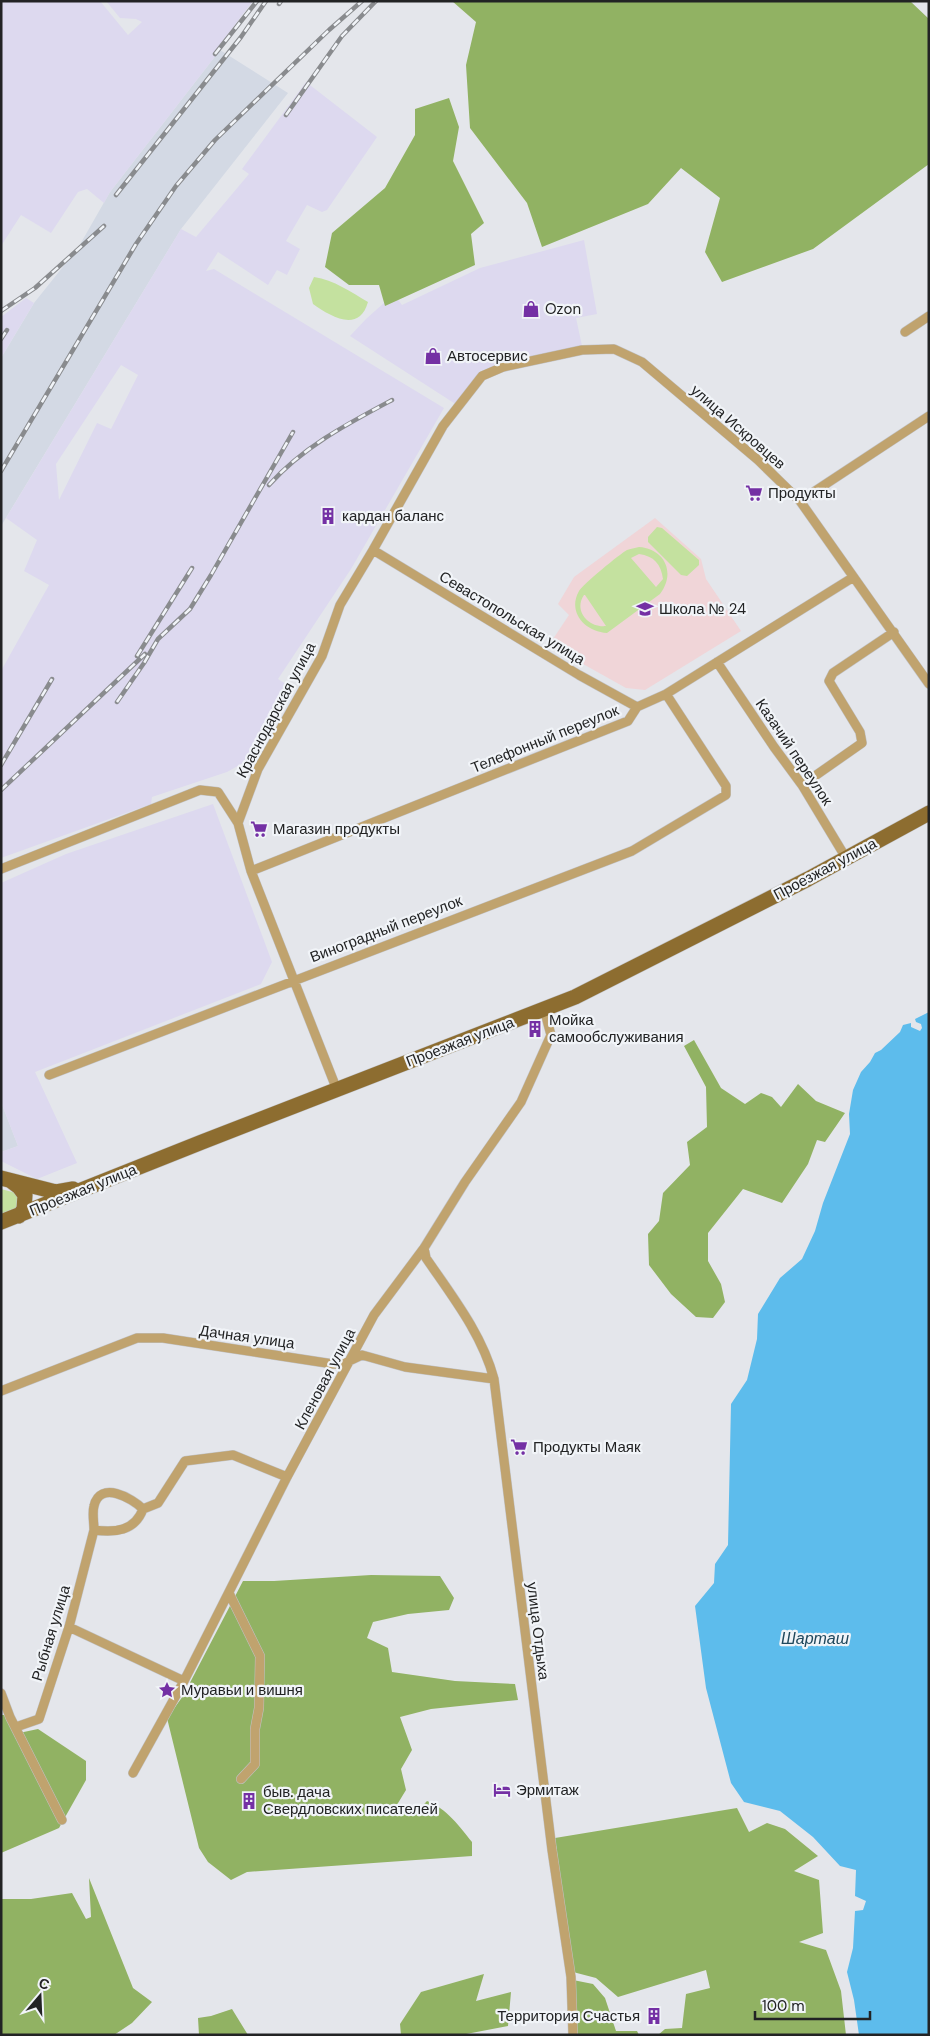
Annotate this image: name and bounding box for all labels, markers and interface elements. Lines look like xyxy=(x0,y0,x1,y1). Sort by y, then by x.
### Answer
shop icon: Ozon xyxy=(521,299,541,319)
place label: Ozon xyxy=(545,299,581,319)
shop icon: Автосервис xyxy=(423,346,443,366)
place label: Автосервис xyxy=(447,346,528,366)
street label: улица Искровцев xyxy=(686,380,790,474)
supermarket icon: Продукты xyxy=(744,483,764,503)
place label: Продукты xyxy=(768,483,836,503)
building icon: кардан баланс xyxy=(318,506,338,526)
place label: кардан баланс xyxy=(342,506,445,526)
street label: Севастопольская улица xyxy=(435,567,589,670)
school or university icon: Школа № 24 xyxy=(635,599,655,619)
place label: Школа № 24 xyxy=(659,599,746,619)
street label: Краснодарская улица xyxy=(232,638,321,781)
street label: Казачий переулок xyxy=(751,695,837,809)
street label: Телефонный переулок xyxy=(468,700,622,778)
supermarket icon: Магазин продукты xyxy=(249,819,269,839)
place label: Магазин продукты xyxy=(273,819,400,839)
street label: Проезжая улица xyxy=(770,833,881,905)
street label: Виноградный переулок xyxy=(307,891,465,967)
place label: Мойка самообслуживания xyxy=(549,1010,684,1047)
street label: Проезжая улица xyxy=(403,1012,517,1072)
building icon: Мойка самообслуживания xyxy=(525,1019,545,1039)
street label: Проезжая улица xyxy=(26,1159,140,1221)
street label: Дачная улица xyxy=(198,1320,297,1354)
street label: Кленовая улица xyxy=(290,1324,360,1433)
supermarket icon: Продукты Маяк xyxy=(509,1437,529,1457)
place label: Продукты Маяк xyxy=(533,1437,641,1457)
street label: улица Отдыха xyxy=(522,1581,554,1682)
street label: Рыбная улица xyxy=(27,1582,75,1683)
water label: Шарташ xyxy=(781,1628,849,1649)
place icon: Муравьи и вишня xyxy=(157,1680,177,1700)
place label: Муравьи и вишня xyxy=(181,1680,303,1700)
hotel icon: Эрмитаж xyxy=(492,1780,512,1800)
place label: Эрмитаж xyxy=(516,1780,579,1800)
place label: быв. дача Свердловских писателей xyxy=(263,1782,438,1819)
building icon: быв. дача Свердловских писателей xyxy=(239,1791,259,1811)
north arrow xyxy=(15,1971,65,2021)
text: С xyxy=(37,1974,52,1994)
scale bar xyxy=(755,1988,870,2020)
text: 100 m xyxy=(762,1996,805,2016)
place label: Территория Счастья xyxy=(497,2006,640,2026)
building icon: Территория Счастья xyxy=(644,2006,664,2026)

